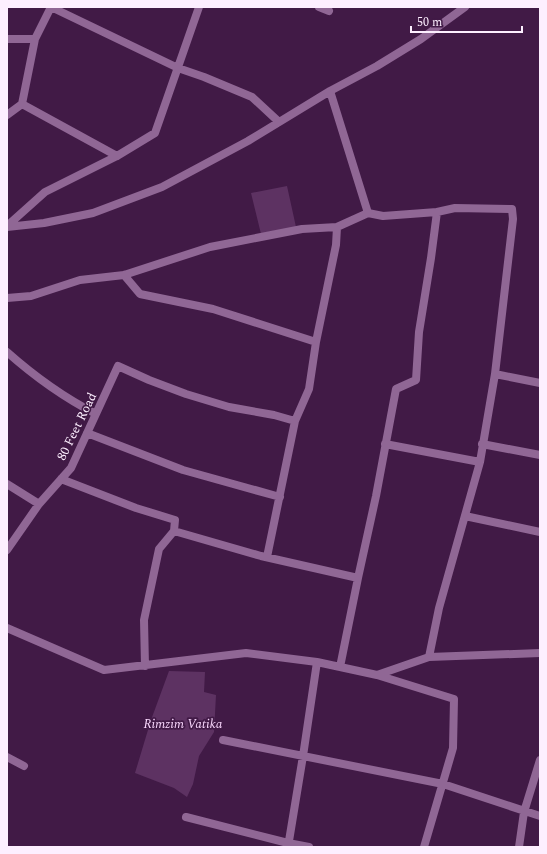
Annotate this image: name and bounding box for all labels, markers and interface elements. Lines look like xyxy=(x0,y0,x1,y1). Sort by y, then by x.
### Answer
scale bar xyxy=(411,8,522,34)
text: 50 m xyxy=(417,13,442,32)
street label: 80 Feet Road xyxy=(52,389,102,464)
park label: Rimzim Vatika xyxy=(144,714,223,734)

